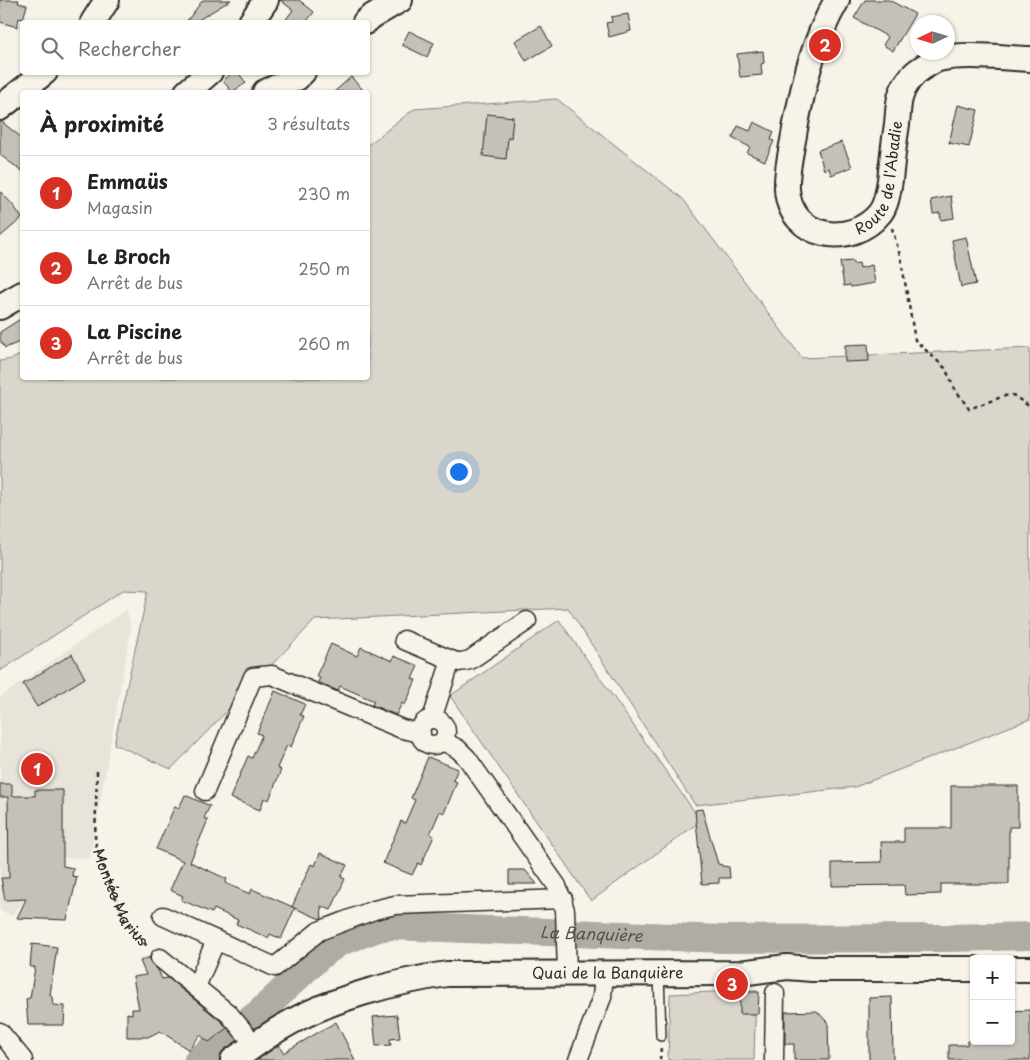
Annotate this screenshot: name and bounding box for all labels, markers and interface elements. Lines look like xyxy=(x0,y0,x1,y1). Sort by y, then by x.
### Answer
north arrow xyxy=(910,15,955,60)
search box xyxy=(20,20,370,75)
pin: 2 xyxy=(809,26,841,64)
icon: search xyxy=(38,34,66,62)
text: Rechercher xyxy=(78,34,181,62)
text: À proximité xyxy=(40,107,164,139)
text: 3 résultats xyxy=(267,111,350,135)
street label: Route de l'Abadie xyxy=(850,119,907,240)
text: Emmaüs xyxy=(87,167,168,195)
text: 1 xyxy=(52,181,60,205)
text: 230 m xyxy=(298,181,350,205)
text: Magasin xyxy=(87,195,153,219)
text: Le Broch xyxy=(87,242,171,270)
text: 2 xyxy=(50,256,62,280)
text: 250 m xyxy=(299,256,350,280)
text: Arrêt de bus xyxy=(87,270,183,294)
text: La Piscine xyxy=(87,317,182,345)
text: 3 xyxy=(51,331,61,355)
text: 260 m xyxy=(298,331,350,355)
text: Arrêt de bus xyxy=(87,345,183,369)
your location xyxy=(446,459,472,485)
pin: 1 xyxy=(21,750,53,788)
street label: Montée Marius xyxy=(88,845,155,950)
water label: La Banquière xyxy=(540,919,644,947)
map controls xyxy=(970,955,1015,1045)
button: + xyxy=(970,955,1015,1000)
street label: Quai de la Banquière xyxy=(532,960,683,984)
pin: 3 xyxy=(716,965,748,1003)
button: − xyxy=(970,1000,1015,1045)

